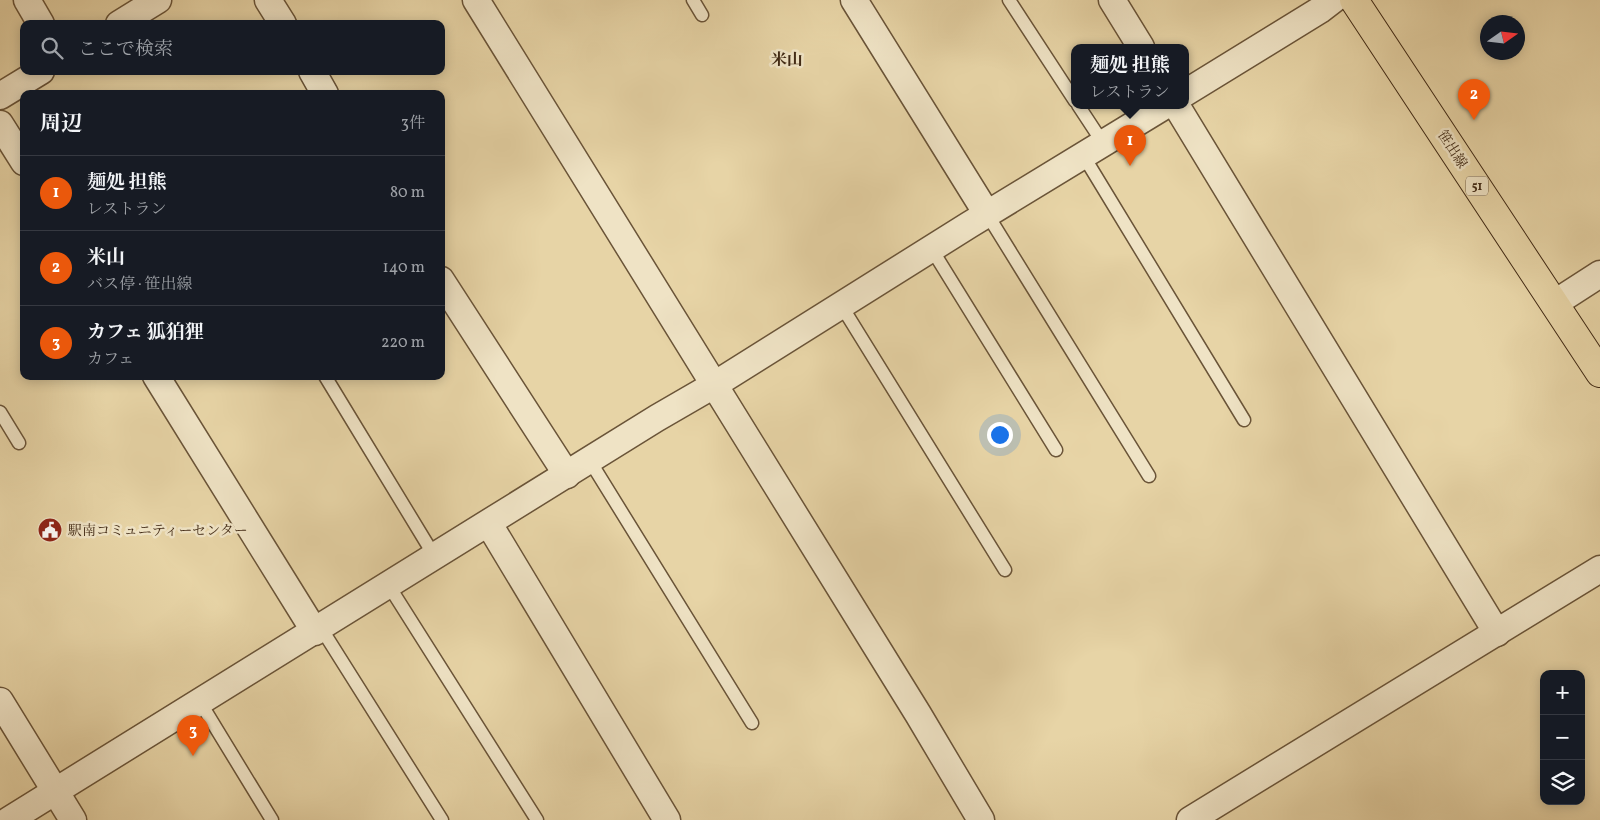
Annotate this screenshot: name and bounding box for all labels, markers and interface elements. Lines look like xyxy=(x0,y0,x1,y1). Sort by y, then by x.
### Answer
north arrow xyxy=(1480,15,1525,60)
search box xyxy=(20,20,445,75)
icon: search xyxy=(38,34,66,62)
text: ここで検索 xyxy=(78,37,173,63)
popup xyxy=(1071,44,1189,109)
district label: 米山 xyxy=(771,50,803,72)
text: 麺処 担熊 xyxy=(1090,53,1170,79)
pin: 2 xyxy=(1458,79,1490,120)
text: レストラン xyxy=(1090,82,1170,104)
text: 周辺 xyxy=(40,110,82,139)
text: 3件 xyxy=(401,113,425,135)
pin: 1 xyxy=(1114,125,1146,166)
street label: 笹出線 xyxy=(1432,127,1471,173)
text: 麺処 担熊 xyxy=(87,170,167,196)
road number: 51 xyxy=(1466,177,1488,196)
text: 1 xyxy=(53,182,59,204)
text: 80 m xyxy=(390,182,425,204)
text: レストラン xyxy=(87,199,167,221)
text: 米山 xyxy=(87,245,125,271)
text: 2 xyxy=(52,257,60,279)
text: 140 m xyxy=(383,257,425,279)
text: バス停 · 笹出線 xyxy=(87,274,193,296)
text: カフェ 狐狛狸 xyxy=(87,320,204,346)
text: 3 xyxy=(52,332,60,354)
text: 220 m xyxy=(381,332,425,354)
text: カフェ xyxy=(87,349,134,371)
your location xyxy=(987,422,1013,448)
public building icon: 駅南コミュニティーセンター xyxy=(37,517,63,543)
place label: 駅南コミュニティーセンター xyxy=(68,522,248,541)
map controls xyxy=(1540,670,1585,805)
button: + xyxy=(1540,670,1585,715)
pin: 3 xyxy=(177,715,209,756)
button: − xyxy=(1540,715,1585,760)
button: layers xyxy=(1540,760,1585,805)

